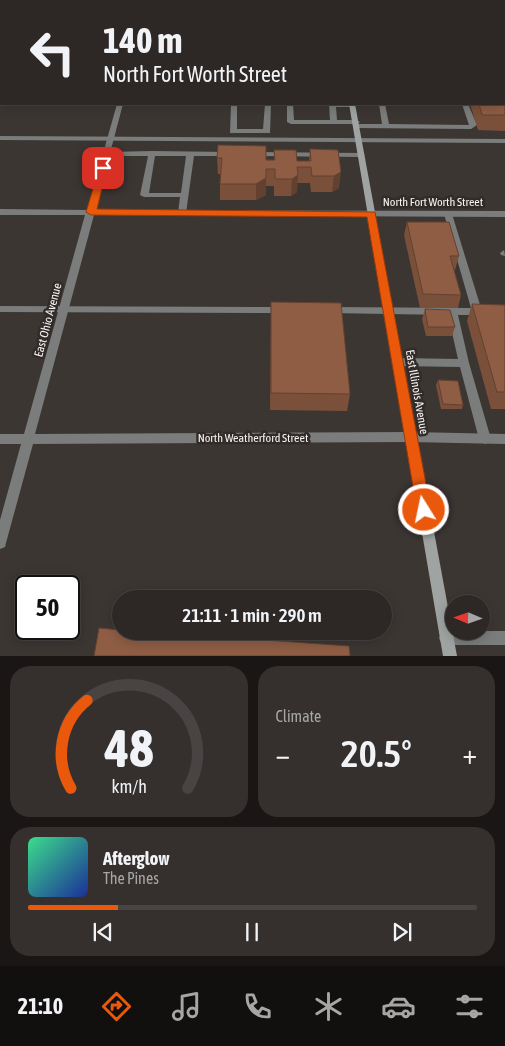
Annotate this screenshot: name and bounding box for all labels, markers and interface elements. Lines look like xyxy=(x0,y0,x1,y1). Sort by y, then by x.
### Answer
icon: left xyxy=(20,20,85,85)
text: 140 m xyxy=(103,20,182,60)
text: North Fort Worth Street xyxy=(103,61,287,87)
pin xyxy=(82,147,124,189)
icon: arrive xyxy=(89,154,117,182)
street label: North Fort Worth Street xyxy=(383,195,484,209)
street label: East Ohio Avenue xyxy=(31,281,65,359)
street label: East Illinois Avenue xyxy=(403,349,431,435)
street label: North Weatherford Street xyxy=(198,431,309,445)
position arrow xyxy=(397,483,449,535)
speed limit sign: 50 xyxy=(15,575,80,640)
north arrow xyxy=(445,595,490,640)
map controls xyxy=(445,595,490,640)
text: 21:11 · 1 min · 290 m xyxy=(182,604,322,626)
text: Climate xyxy=(276,707,321,725)
text: 48 xyxy=(103,718,153,778)
text: 20.5° xyxy=(341,732,412,775)
text: − xyxy=(276,738,290,770)
text: + xyxy=(462,738,477,770)
text: km/h xyxy=(111,776,146,797)
text: Afterglow xyxy=(103,847,170,869)
text: The Pines xyxy=(103,869,159,887)
icon: previous xyxy=(89,918,117,946)
icon: pause xyxy=(238,918,266,946)
icon: next xyxy=(388,918,416,946)
icon: directions xyxy=(99,989,134,1024)
icon: music xyxy=(169,989,204,1024)
icon: phone xyxy=(240,989,275,1024)
icon: climate xyxy=(311,989,346,1024)
icon: car xyxy=(381,989,416,1024)
icon: filters xyxy=(452,989,487,1024)
text: 21:10 xyxy=(18,993,63,1019)

